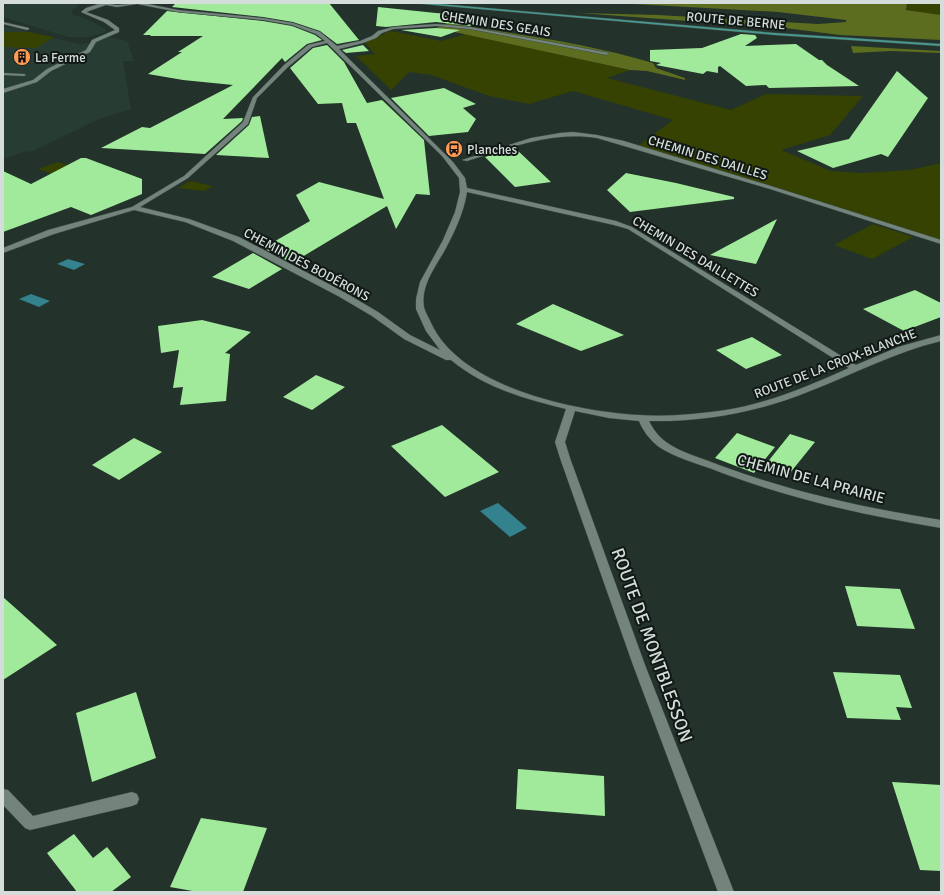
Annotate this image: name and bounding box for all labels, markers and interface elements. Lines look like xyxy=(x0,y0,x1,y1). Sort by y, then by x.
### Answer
street label: CHEMIN DES GEAIS xyxy=(440,7,552,41)
street label: ROUTE DE BERNE xyxy=(686,9,786,33)
building icon: La Ferme xyxy=(12,47,32,67)
place label: La Ferme xyxy=(35,50,86,66)
street label: CHEMIN DES DAILLES xyxy=(646,132,769,184)
bus stop icon: Planches xyxy=(444,139,464,159)
place label: Planches xyxy=(467,142,518,158)
street label: CHEMIN DES DAILLETTES xyxy=(630,213,761,301)
street label: CHEMIN DES BODÉRONS xyxy=(241,224,373,305)
street label: ROUTE DE LA CROIX-BLANCHE xyxy=(752,326,919,402)
street label: CHEMIN DE LA PRAIRIE xyxy=(735,451,887,507)
street label: ROUTE DE MONTBLESSON xyxy=(607,545,697,745)

